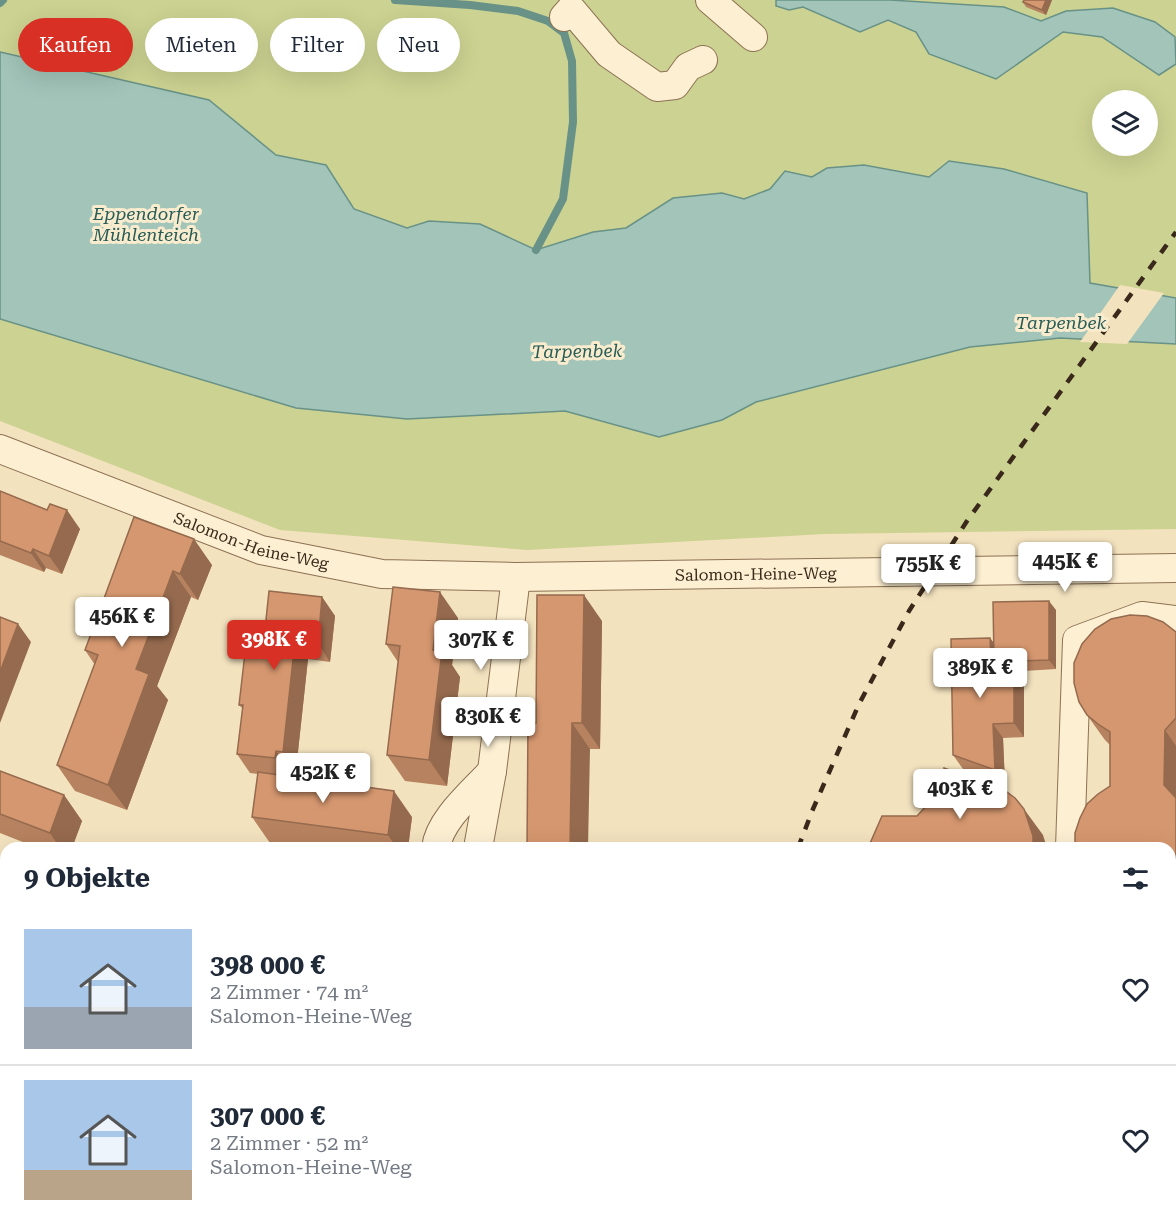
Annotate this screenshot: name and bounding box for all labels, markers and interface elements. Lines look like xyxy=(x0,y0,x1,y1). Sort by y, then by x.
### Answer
chip: Kaufen xyxy=(18,18,133,72)
chip: Mieten xyxy=(145,18,258,72)
chip: Filter xyxy=(270,18,365,72)
chip: Neu xyxy=(377,18,460,72)
map controls xyxy=(1092,90,1158,156)
button: layers xyxy=(1092,90,1158,156)
water label: Eppendorfer Mühlenteich xyxy=(92,203,200,245)
water label: Tarpenbek xyxy=(1016,312,1107,333)
water label: Tarpenbek xyxy=(532,340,623,362)
street label: Salomon-Heine-Weg xyxy=(171,508,331,573)
pin: 445K € xyxy=(1016,542,1114,593)
pin: 755K € xyxy=(879,544,977,595)
text: 445K € xyxy=(1032,549,1098,573)
text: 755K € xyxy=(895,551,961,575)
street label: Salomon-Heine-Weg xyxy=(675,563,838,584)
pin: 456K € xyxy=(73,597,171,648)
text: 456K € xyxy=(89,604,155,628)
pin: 398K € xyxy=(225,620,323,671)
pin: 307K € xyxy=(432,620,530,671)
text: 398K € xyxy=(241,627,307,651)
text: 307K € xyxy=(448,627,514,651)
pin: 389K € xyxy=(931,648,1029,699)
text: 389K € xyxy=(947,655,1013,679)
pin: 830K € xyxy=(439,697,537,748)
text: 830K € xyxy=(455,704,521,728)
pin: 452K € xyxy=(274,753,372,804)
text: 452K € xyxy=(290,760,356,784)
pin: 403K € xyxy=(911,769,1009,820)
text: 403K € xyxy=(927,776,993,800)
icon: filters xyxy=(1119,862,1152,895)
text: 9 Objekte xyxy=(24,863,150,893)
text: 398 000 € xyxy=(210,950,325,980)
icon: home xyxy=(72,953,144,1025)
icon: heart xyxy=(1119,973,1152,1006)
text: 2 Zimmer · 74 m² xyxy=(210,980,368,1004)
text: Salomon-Heine-Weg xyxy=(210,1004,412,1028)
text: 307 000 € xyxy=(210,1101,325,1131)
icon: home xyxy=(72,1104,144,1176)
icon: heart xyxy=(1119,1124,1152,1157)
text: 2 Zimmer · 52 m² xyxy=(210,1131,368,1155)
text: Salomon-Heine-Weg xyxy=(210,1155,412,1179)

